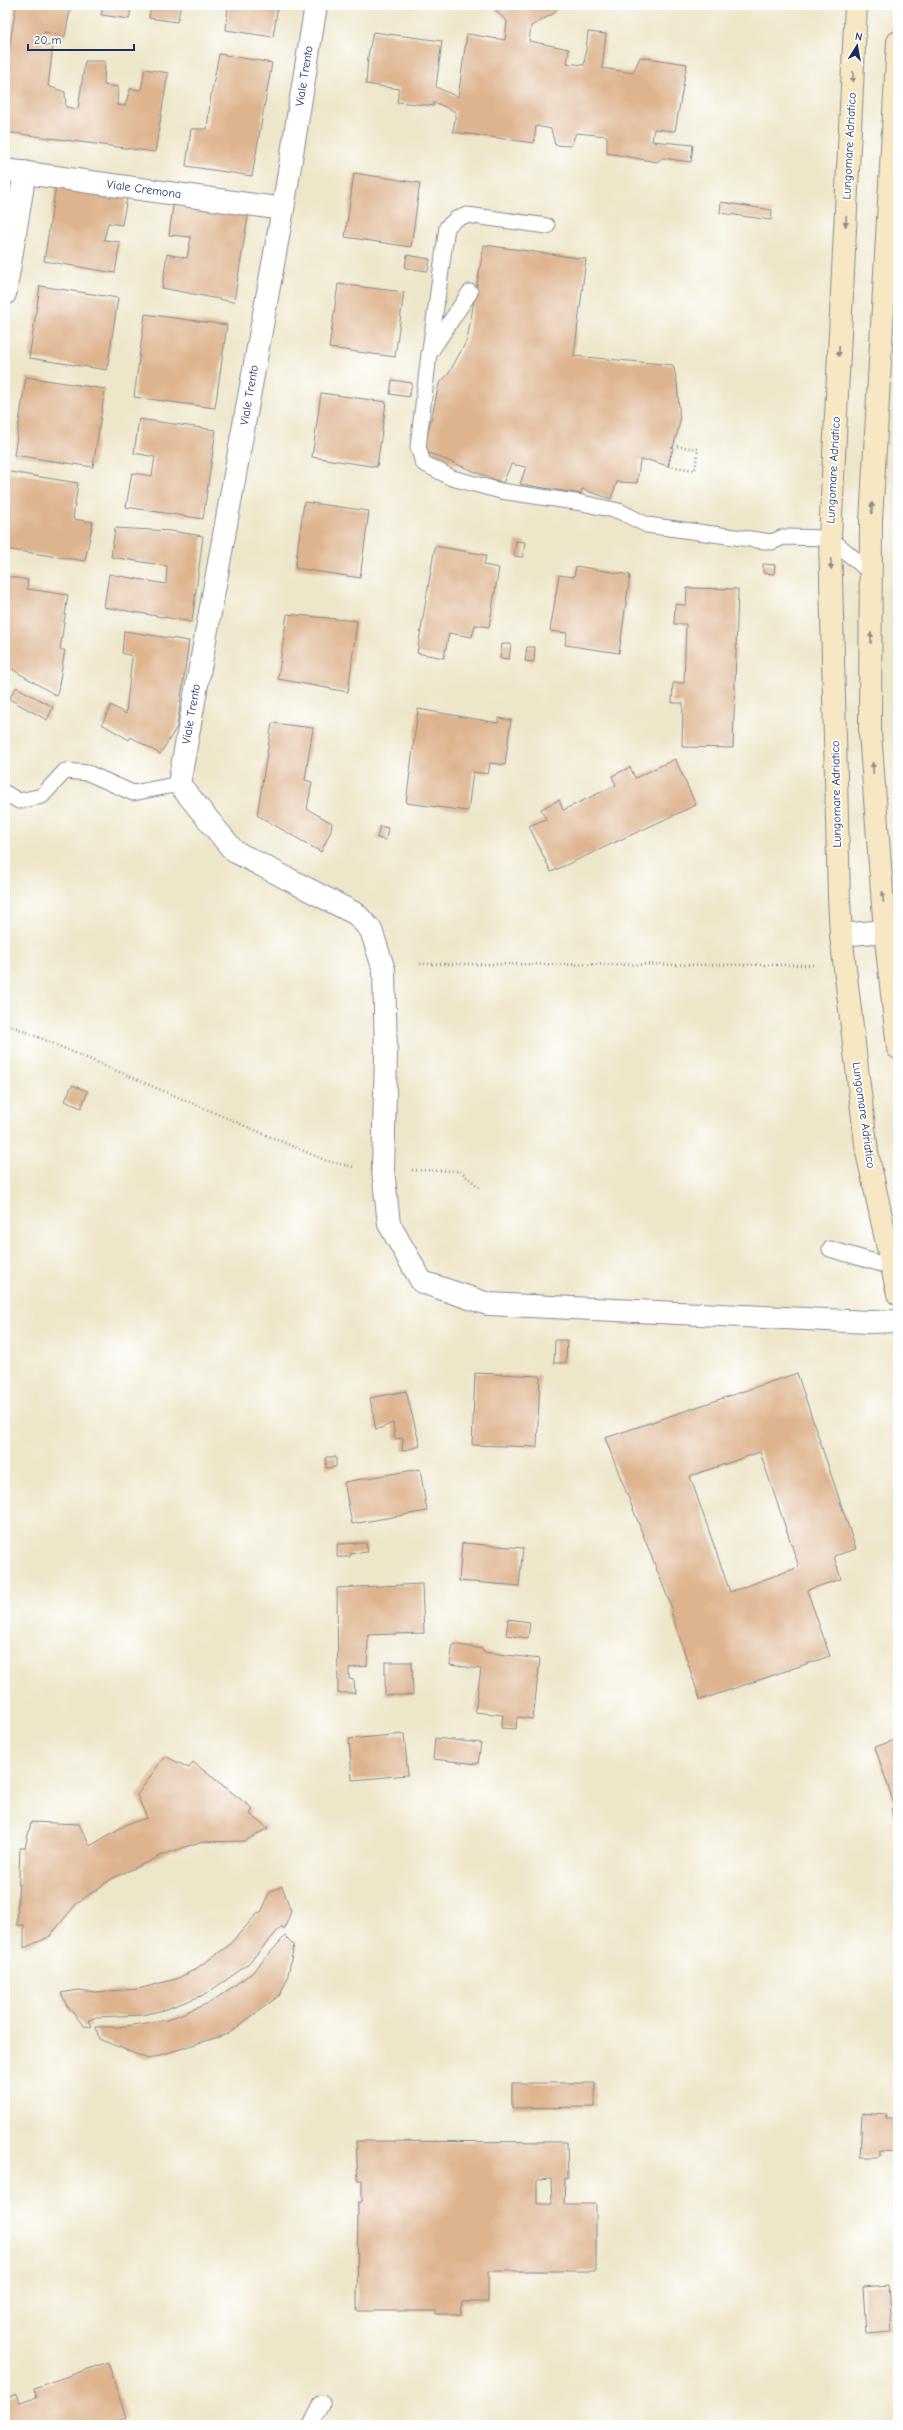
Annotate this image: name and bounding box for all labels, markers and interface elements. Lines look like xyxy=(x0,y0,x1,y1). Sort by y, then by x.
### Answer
scale bar xyxy=(28,26,134,52)
north arrow xyxy=(837,26,877,66)
text: N xyxy=(854,30,864,44)
text: 20 m xyxy=(34,33,62,47)
street label: Viale Trento xyxy=(292,45,316,107)
one-way arrow xyxy=(849,71,856,83)
street label: Lungomare Adriatico xyxy=(839,92,859,200)
street label: Viale Cremona xyxy=(106,177,182,201)
one-way arrow xyxy=(842,215,849,227)
one-way arrow xyxy=(836,345,842,358)
street label: Viale Trento xyxy=(237,364,261,426)
street label: Lungomare Adriatico xyxy=(823,416,843,524)
one-way arrow xyxy=(869,501,875,514)
one-way arrow xyxy=(827,558,834,570)
one-way arrow xyxy=(868,631,874,644)
street label: Viale Trento xyxy=(179,683,203,745)
street label: Lungomare Adriatico xyxy=(828,740,844,848)
one-way arrow xyxy=(869,762,876,774)
one-way arrow xyxy=(879,891,886,903)
street label: Lungomare Adriatico xyxy=(850,1061,878,1169)

